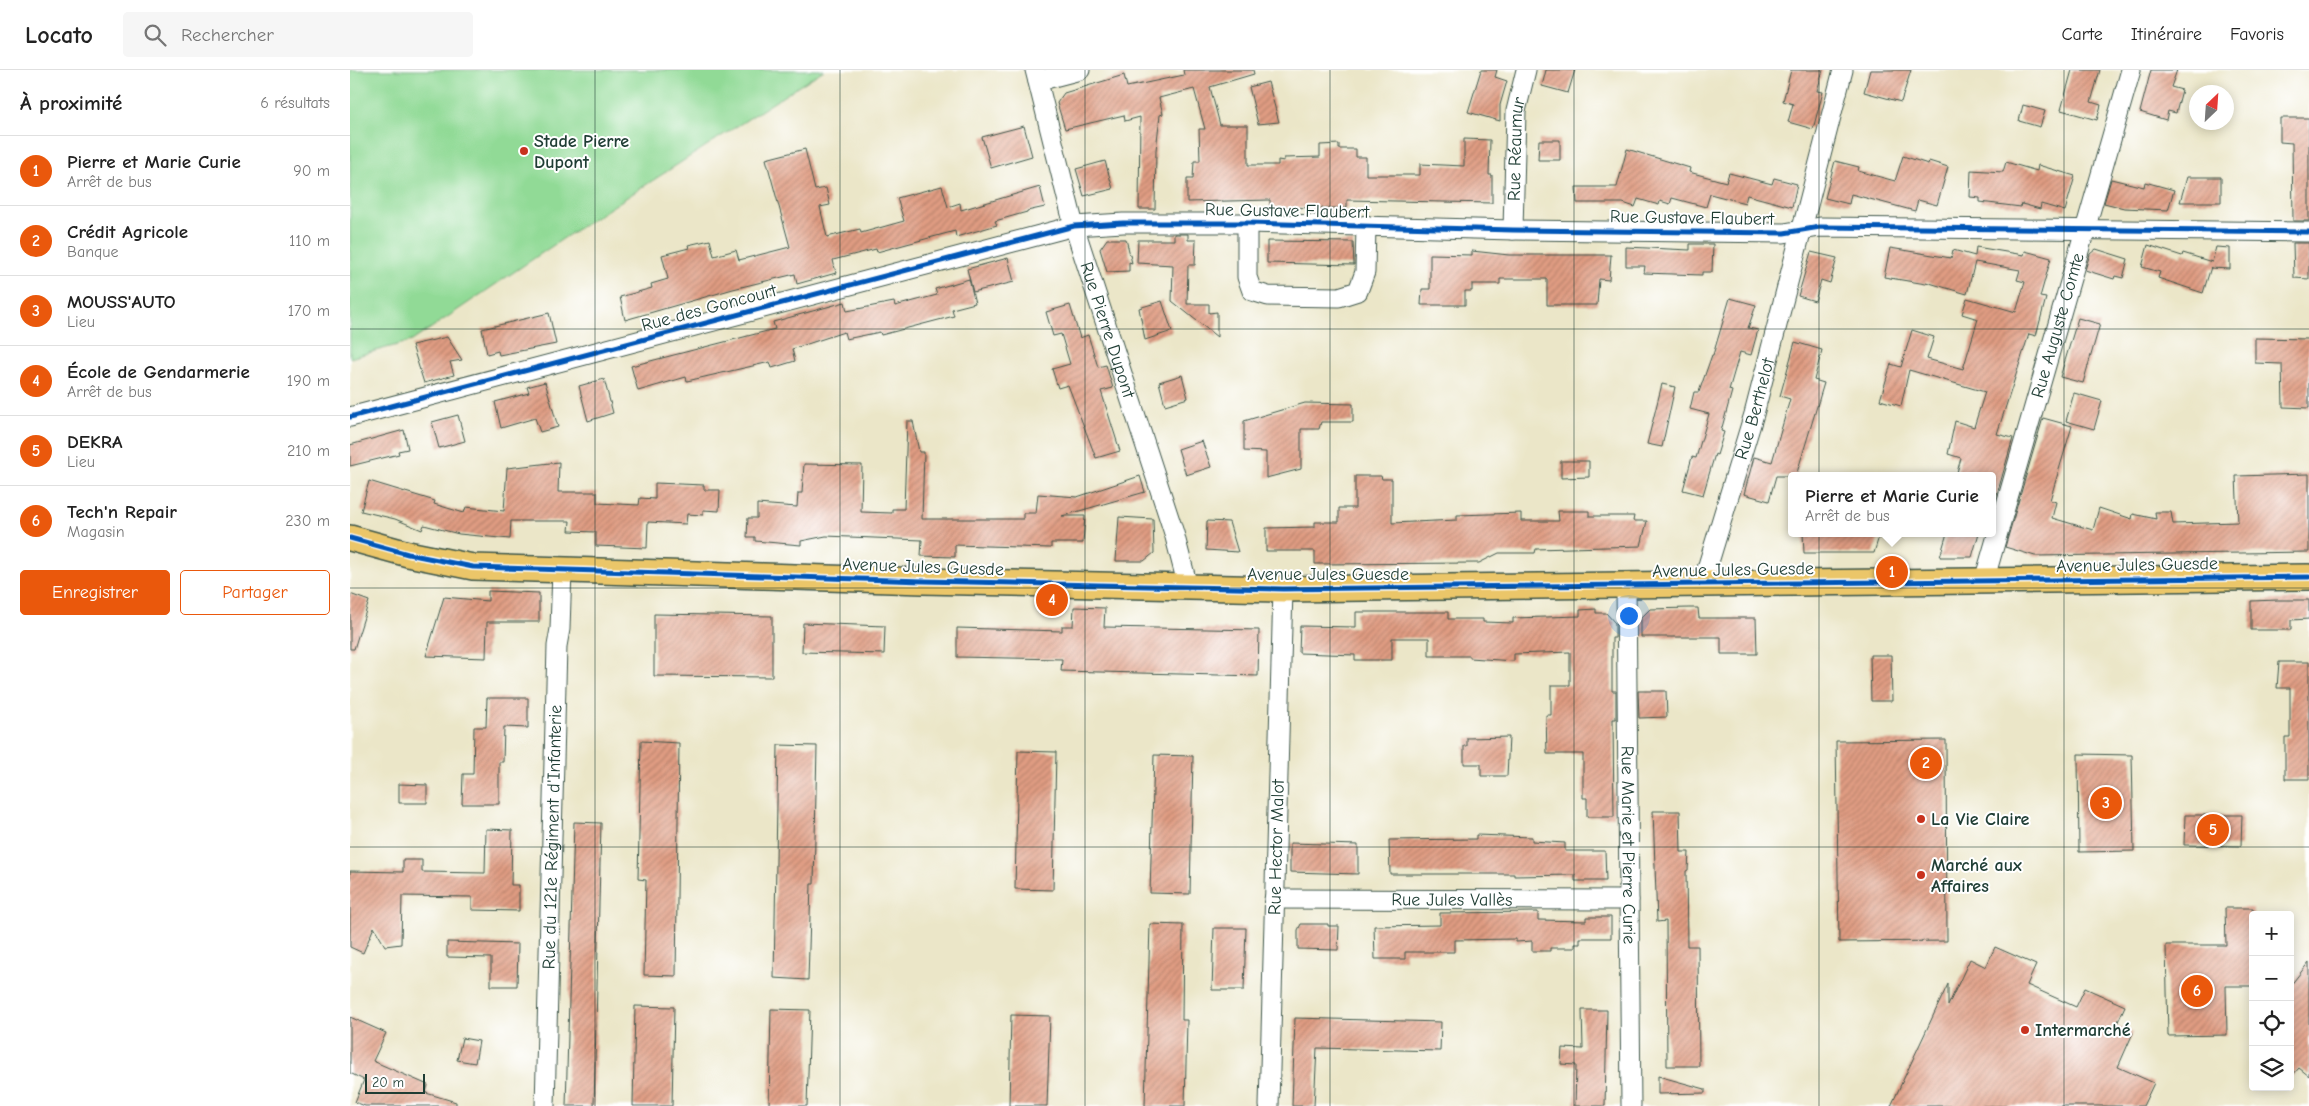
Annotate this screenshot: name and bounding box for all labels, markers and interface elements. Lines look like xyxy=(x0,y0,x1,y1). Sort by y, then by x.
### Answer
search box xyxy=(123,12,473,57)
text: Locato xyxy=(25,21,93,49)
icon: search xyxy=(141,21,169,49)
text: Rechercher xyxy=(181,24,274,46)
text: Carte xyxy=(2062,24,2103,45)
text: Itinéraire xyxy=(2131,24,2202,45)
text: Favoris xyxy=(2230,24,2284,45)
north arrow xyxy=(2189,85,2234,130)
text: À proximité xyxy=(20,91,122,115)
text: 6 résultats xyxy=(260,94,330,112)
street label: Rue Réaumur xyxy=(1503,94,1530,201)
place label: Stade Pierre Dupont xyxy=(534,131,629,173)
marker: Stade Pierre Dupont xyxy=(518,145,530,157)
text: Pierre et Marie Curie xyxy=(67,151,241,173)
text: 1 xyxy=(33,162,39,180)
text: 90 m xyxy=(293,162,330,180)
text: Arrêt de bus xyxy=(67,173,152,191)
street label: Rue Gustave Flaubert xyxy=(1205,199,1370,223)
street label: Rue Gustave Flaubert xyxy=(1610,206,1775,230)
text: Crédit Agricole xyxy=(67,221,188,243)
text: 2 xyxy=(32,232,40,250)
text: 110 m xyxy=(289,232,330,250)
text: Banque xyxy=(67,243,118,261)
street label: Rue Auguste Comte xyxy=(2027,251,2088,400)
street label: Rue Pierre Dupont xyxy=(1076,259,1140,401)
street label: Rue des Goncourt xyxy=(639,280,780,336)
text: MOUSS'AUTO xyxy=(67,291,176,313)
text: 3 xyxy=(32,302,40,320)
text: 170 m xyxy=(288,302,330,320)
text: Lieu xyxy=(67,313,95,331)
street label: Rue Berthelot xyxy=(1730,355,1779,462)
text: École de Gendarmerie xyxy=(67,361,250,383)
text: 4 xyxy=(32,372,40,390)
text: 190 m xyxy=(287,372,330,390)
text: Arrêt de bus xyxy=(67,383,152,401)
text: DEKRA xyxy=(67,431,122,453)
text: 5 xyxy=(32,442,40,460)
text: 210 m xyxy=(287,442,330,460)
text: Lieu xyxy=(67,453,95,471)
popup xyxy=(1788,472,1996,537)
text: Pierre et Marie Curie xyxy=(1805,485,1979,507)
text: Tech'n Repair xyxy=(67,501,177,523)
text: Arrêt de bus xyxy=(1805,507,1890,525)
text: 6 xyxy=(32,512,40,530)
text: 230 m xyxy=(285,512,330,530)
text: Magasin xyxy=(67,523,125,541)
pin: 1 xyxy=(1876,553,1908,591)
street label: Avenue Jules Guesde xyxy=(2056,553,2218,577)
street label: Avenue Jules Guesde xyxy=(842,554,1004,580)
street label: Avenue Jules Guesde xyxy=(1652,558,1814,582)
street label: Avenue Jules Guesde xyxy=(1247,564,1409,585)
button: Enregistrer xyxy=(20,570,170,615)
button: Partager xyxy=(180,570,330,615)
pin: 4 xyxy=(1036,581,1068,619)
your location xyxy=(1616,603,1642,629)
street label: Rue du 121e Régiment d'Infanterie xyxy=(538,704,566,970)
pin: 2 xyxy=(1910,744,1942,782)
street label: Rue Marie et Pierre Curie xyxy=(1617,746,1640,944)
street label: Rue Hector Malot xyxy=(1264,778,1288,915)
pin: 3 xyxy=(2090,784,2122,822)
place label: La Vie Claire xyxy=(1931,809,2029,830)
pin: 5 xyxy=(2197,811,2229,849)
marker: La Vie Claire xyxy=(1915,813,1927,825)
place label: Marché aux Affaires xyxy=(1931,855,2022,897)
marker: Marché aux Affaires xyxy=(1915,869,1927,881)
street label: Rue Jules Vallès xyxy=(1391,889,1513,910)
map controls xyxy=(2249,911,2294,1091)
button: + xyxy=(2249,911,2294,956)
button: − xyxy=(2249,956,2294,1001)
pin: 6 xyxy=(2181,972,2213,1010)
button: locate xyxy=(2249,1001,2294,1046)
place label: Intermarché xyxy=(2035,1020,2131,1041)
marker: Intermarché xyxy=(2019,1024,2031,1036)
button: layers xyxy=(2249,1046,2294,1091)
scale bar xyxy=(365,1071,425,1094)
text: 20 m xyxy=(372,1074,404,1091)

